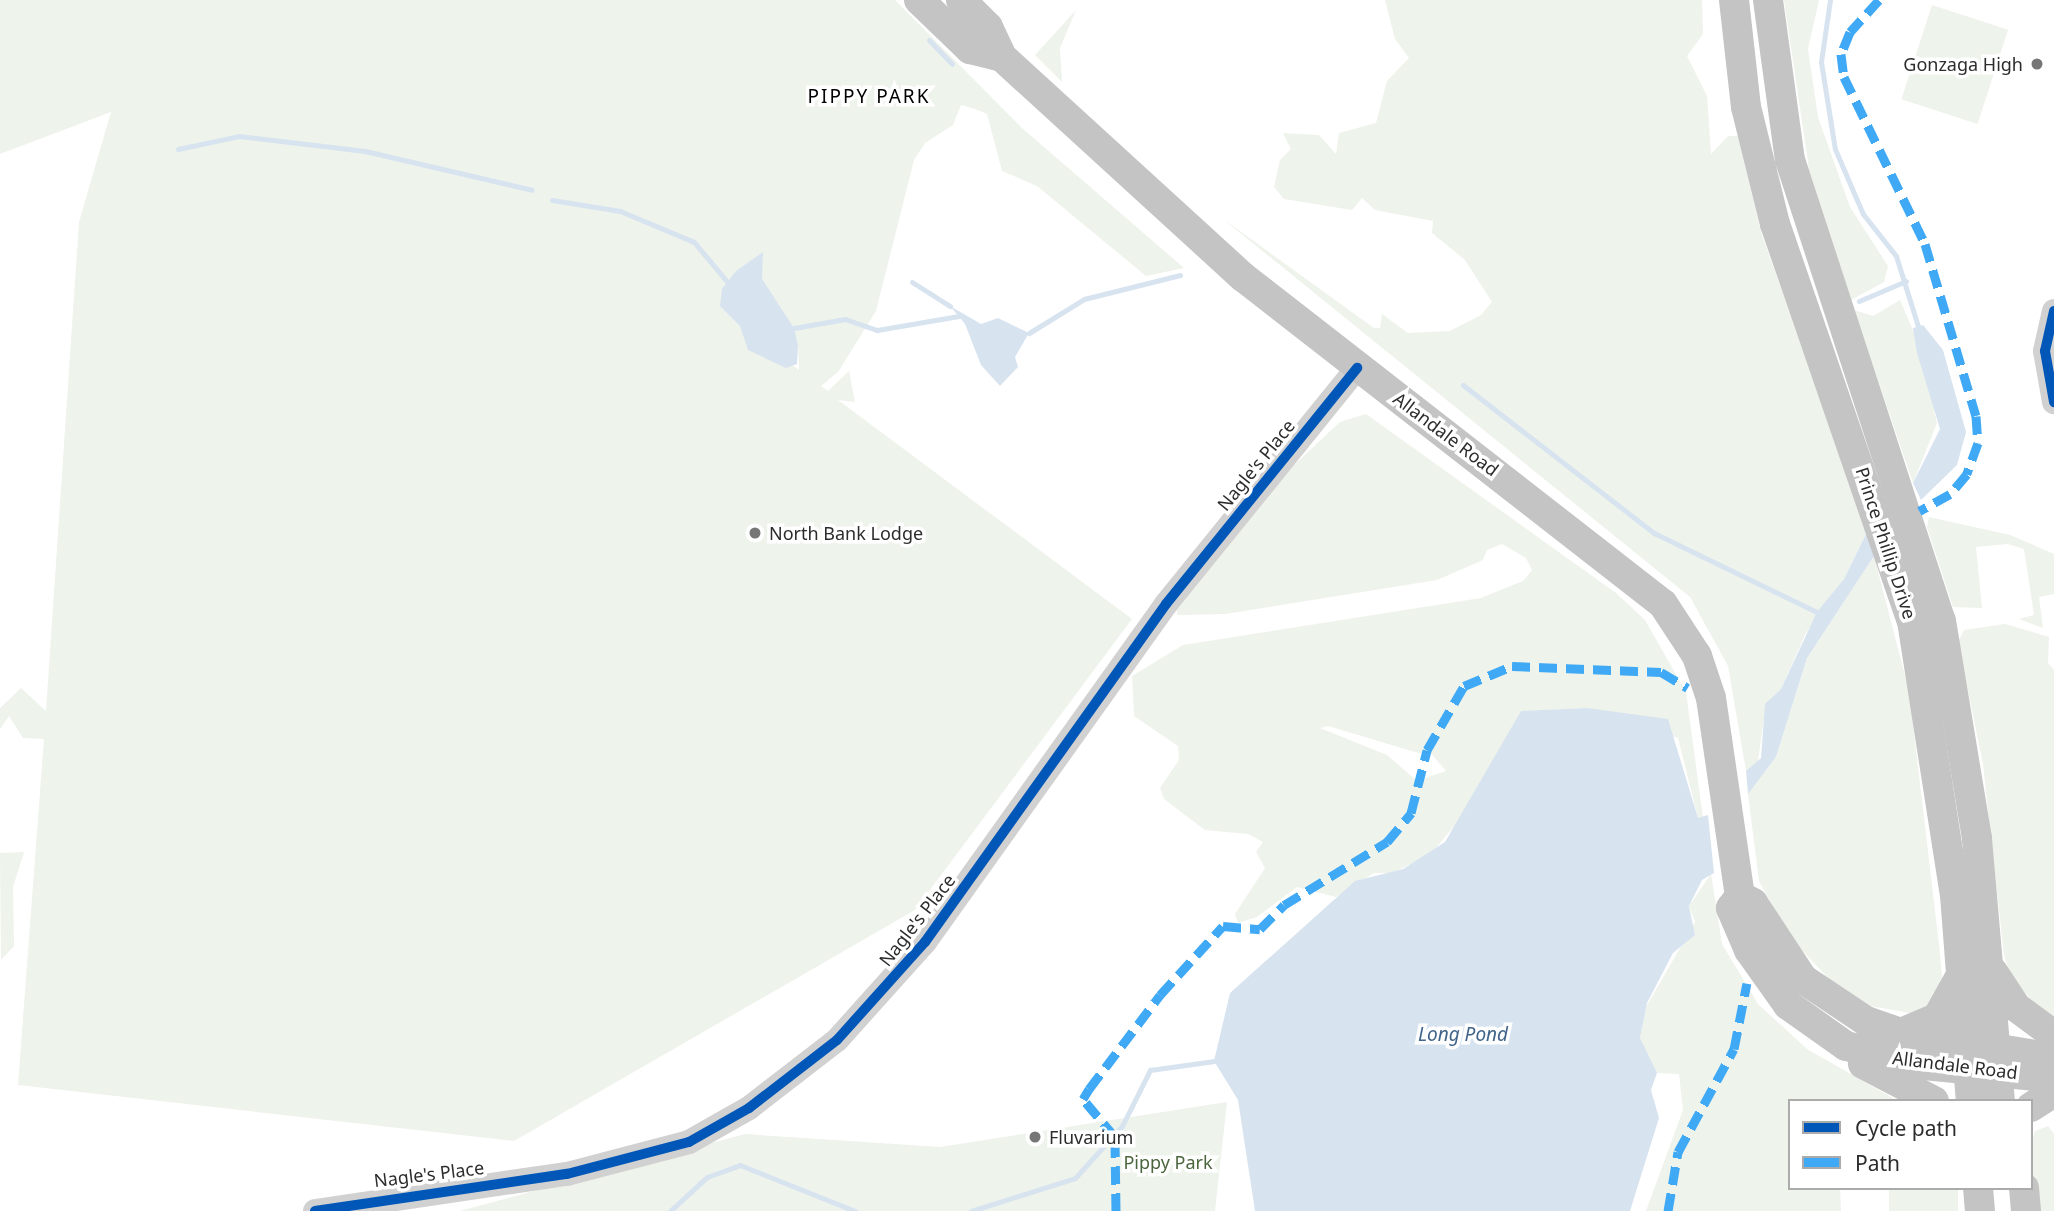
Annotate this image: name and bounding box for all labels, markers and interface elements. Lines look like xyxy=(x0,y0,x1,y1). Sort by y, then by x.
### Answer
place label: Gonzaga High xyxy=(1903,53,2023,75)
marker: Gonzaga High xyxy=(2029,56,2045,72)
district label: PIPPY PARK xyxy=(809,86,929,108)
street label: Allandale Road xyxy=(1389,387,1503,481)
street label: Nagle's Place xyxy=(1213,415,1299,515)
street label: Prince Phillip Drive xyxy=(1851,464,1921,622)
place label: North Bank Lodge xyxy=(769,522,923,544)
marker: North Bank Lodge xyxy=(747,525,763,541)
street label: Nagle's Place xyxy=(874,870,960,970)
water label: Long Pond xyxy=(1418,1024,1508,1046)
street label: Allandale Road xyxy=(1891,1047,2019,1083)
legend xyxy=(1788,1099,2033,1190)
text: Cycle path xyxy=(1855,1114,1957,1142)
place label: Fluvarium xyxy=(1049,1126,1133,1148)
marker: Fluvarium xyxy=(1027,1129,1043,1145)
text: Path xyxy=(1855,1149,1900,1177)
park label: Pippy Park xyxy=(1123,1151,1213,1173)
street label: Nagle's Place xyxy=(373,1157,485,1191)

